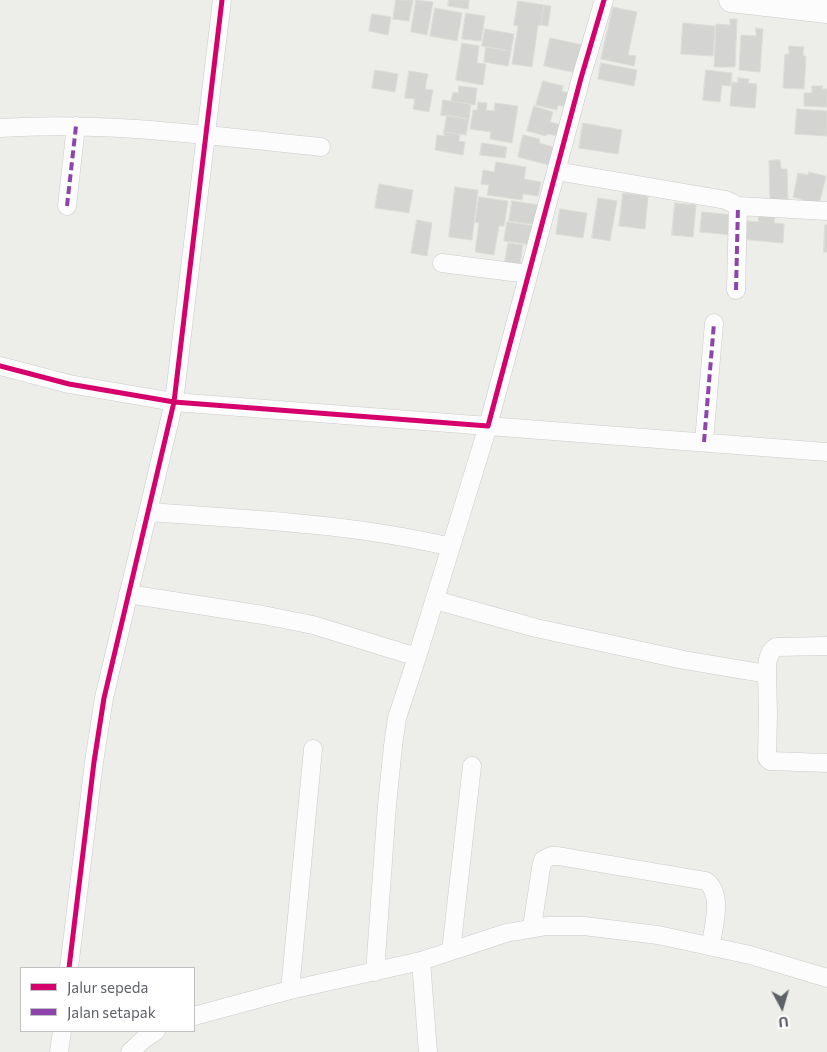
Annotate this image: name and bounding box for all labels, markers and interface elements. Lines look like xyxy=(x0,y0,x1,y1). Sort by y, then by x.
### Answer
legend xyxy=(20,967,195,1032)
text: Jalur sepeda xyxy=(67,978,148,996)
north arrow xyxy=(757,982,807,1032)
text: Jalan setapak xyxy=(67,1003,156,1021)
text: U xyxy=(778,1013,790,1031)

